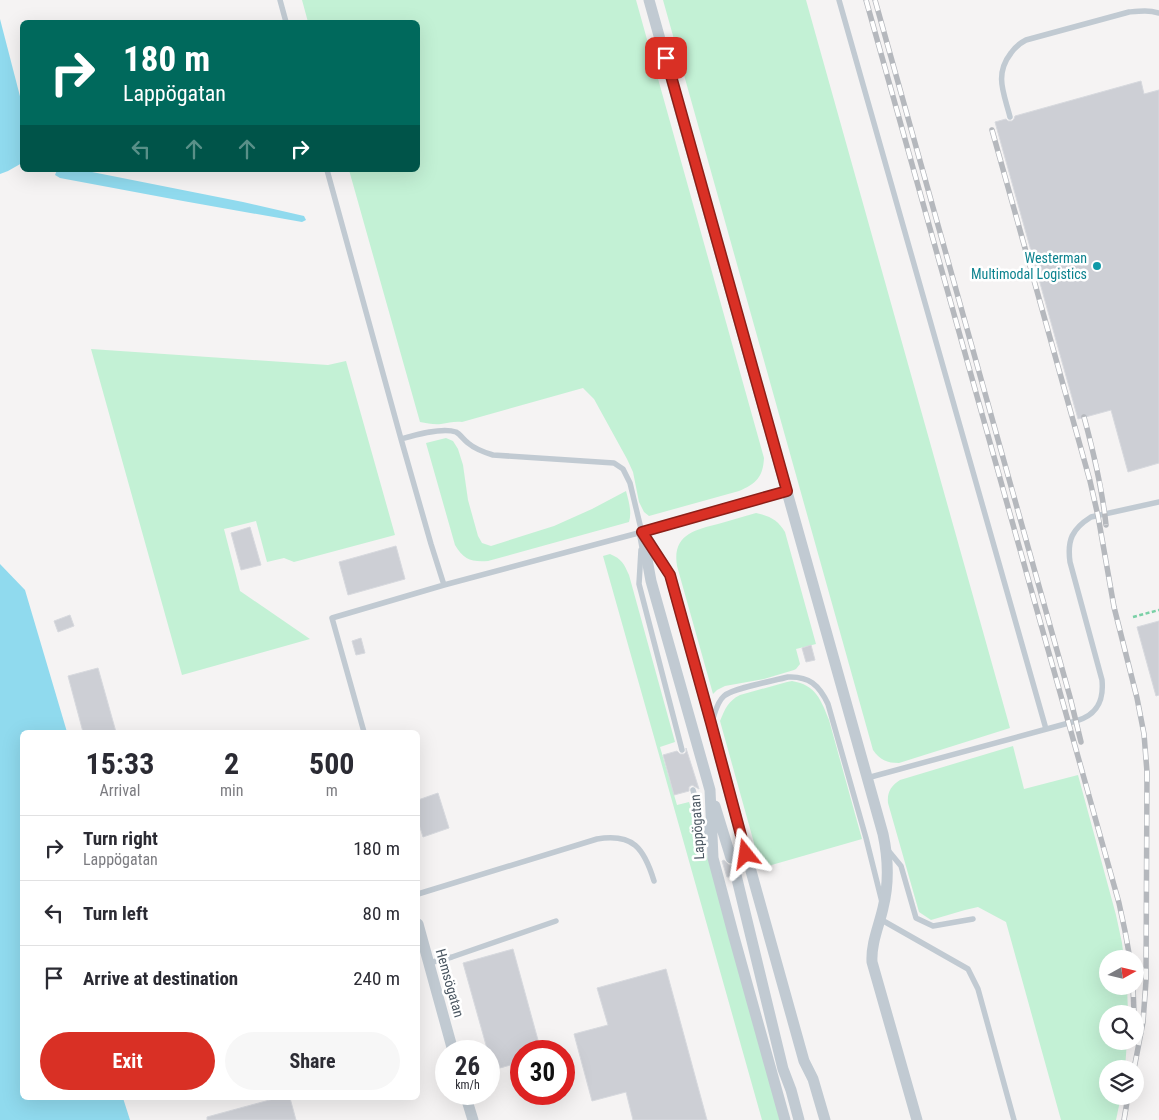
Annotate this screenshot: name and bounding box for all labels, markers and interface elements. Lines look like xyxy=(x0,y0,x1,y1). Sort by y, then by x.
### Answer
pin xyxy=(645,37,687,79)
text: 180 m xyxy=(123,39,210,80)
icon: right xyxy=(40,40,105,105)
icon: arrive xyxy=(652,44,680,72)
text: Lappögatan xyxy=(123,81,226,106)
icon: left xyxy=(127,135,155,163)
icon: ahead xyxy=(180,135,208,163)
icon: ahead xyxy=(233,135,261,163)
icon: right xyxy=(286,135,314,163)
place label: Westerman Multimodal Logistics xyxy=(971,250,1087,282)
marker: Westerman Multimodal Logistics xyxy=(1091,260,1103,272)
text: 15:33 xyxy=(86,746,154,781)
text: 2 xyxy=(224,746,239,781)
text: 500 xyxy=(309,746,354,781)
text: Arrival xyxy=(100,781,140,800)
text: min xyxy=(220,781,243,800)
text: m xyxy=(326,781,338,800)
street label: Lappögatan xyxy=(687,794,707,860)
text: Turn right xyxy=(83,827,158,850)
position arrow xyxy=(719,827,771,879)
icon: right xyxy=(40,834,68,862)
text: 180 m xyxy=(353,837,400,860)
text: Lappögatan xyxy=(83,850,158,869)
icon: left xyxy=(40,899,68,927)
text: Turn left xyxy=(83,902,148,925)
text: 80 m xyxy=(363,902,400,925)
street label: Hemsögatan xyxy=(433,947,467,1019)
north arrow xyxy=(1099,950,1144,995)
map controls xyxy=(1099,950,1144,1105)
icon: arrive xyxy=(40,964,68,992)
text: Arrive at destination xyxy=(83,967,238,990)
text: 240 m xyxy=(353,967,400,990)
button: search xyxy=(1099,1005,1144,1050)
button: Exit xyxy=(40,1032,215,1090)
button: Share xyxy=(225,1032,400,1090)
speed limit sign: 30 xyxy=(510,1040,575,1105)
text: 26 xyxy=(455,1052,480,1081)
button: layers xyxy=(1099,1060,1144,1105)
text: km/h xyxy=(455,1078,480,1092)

